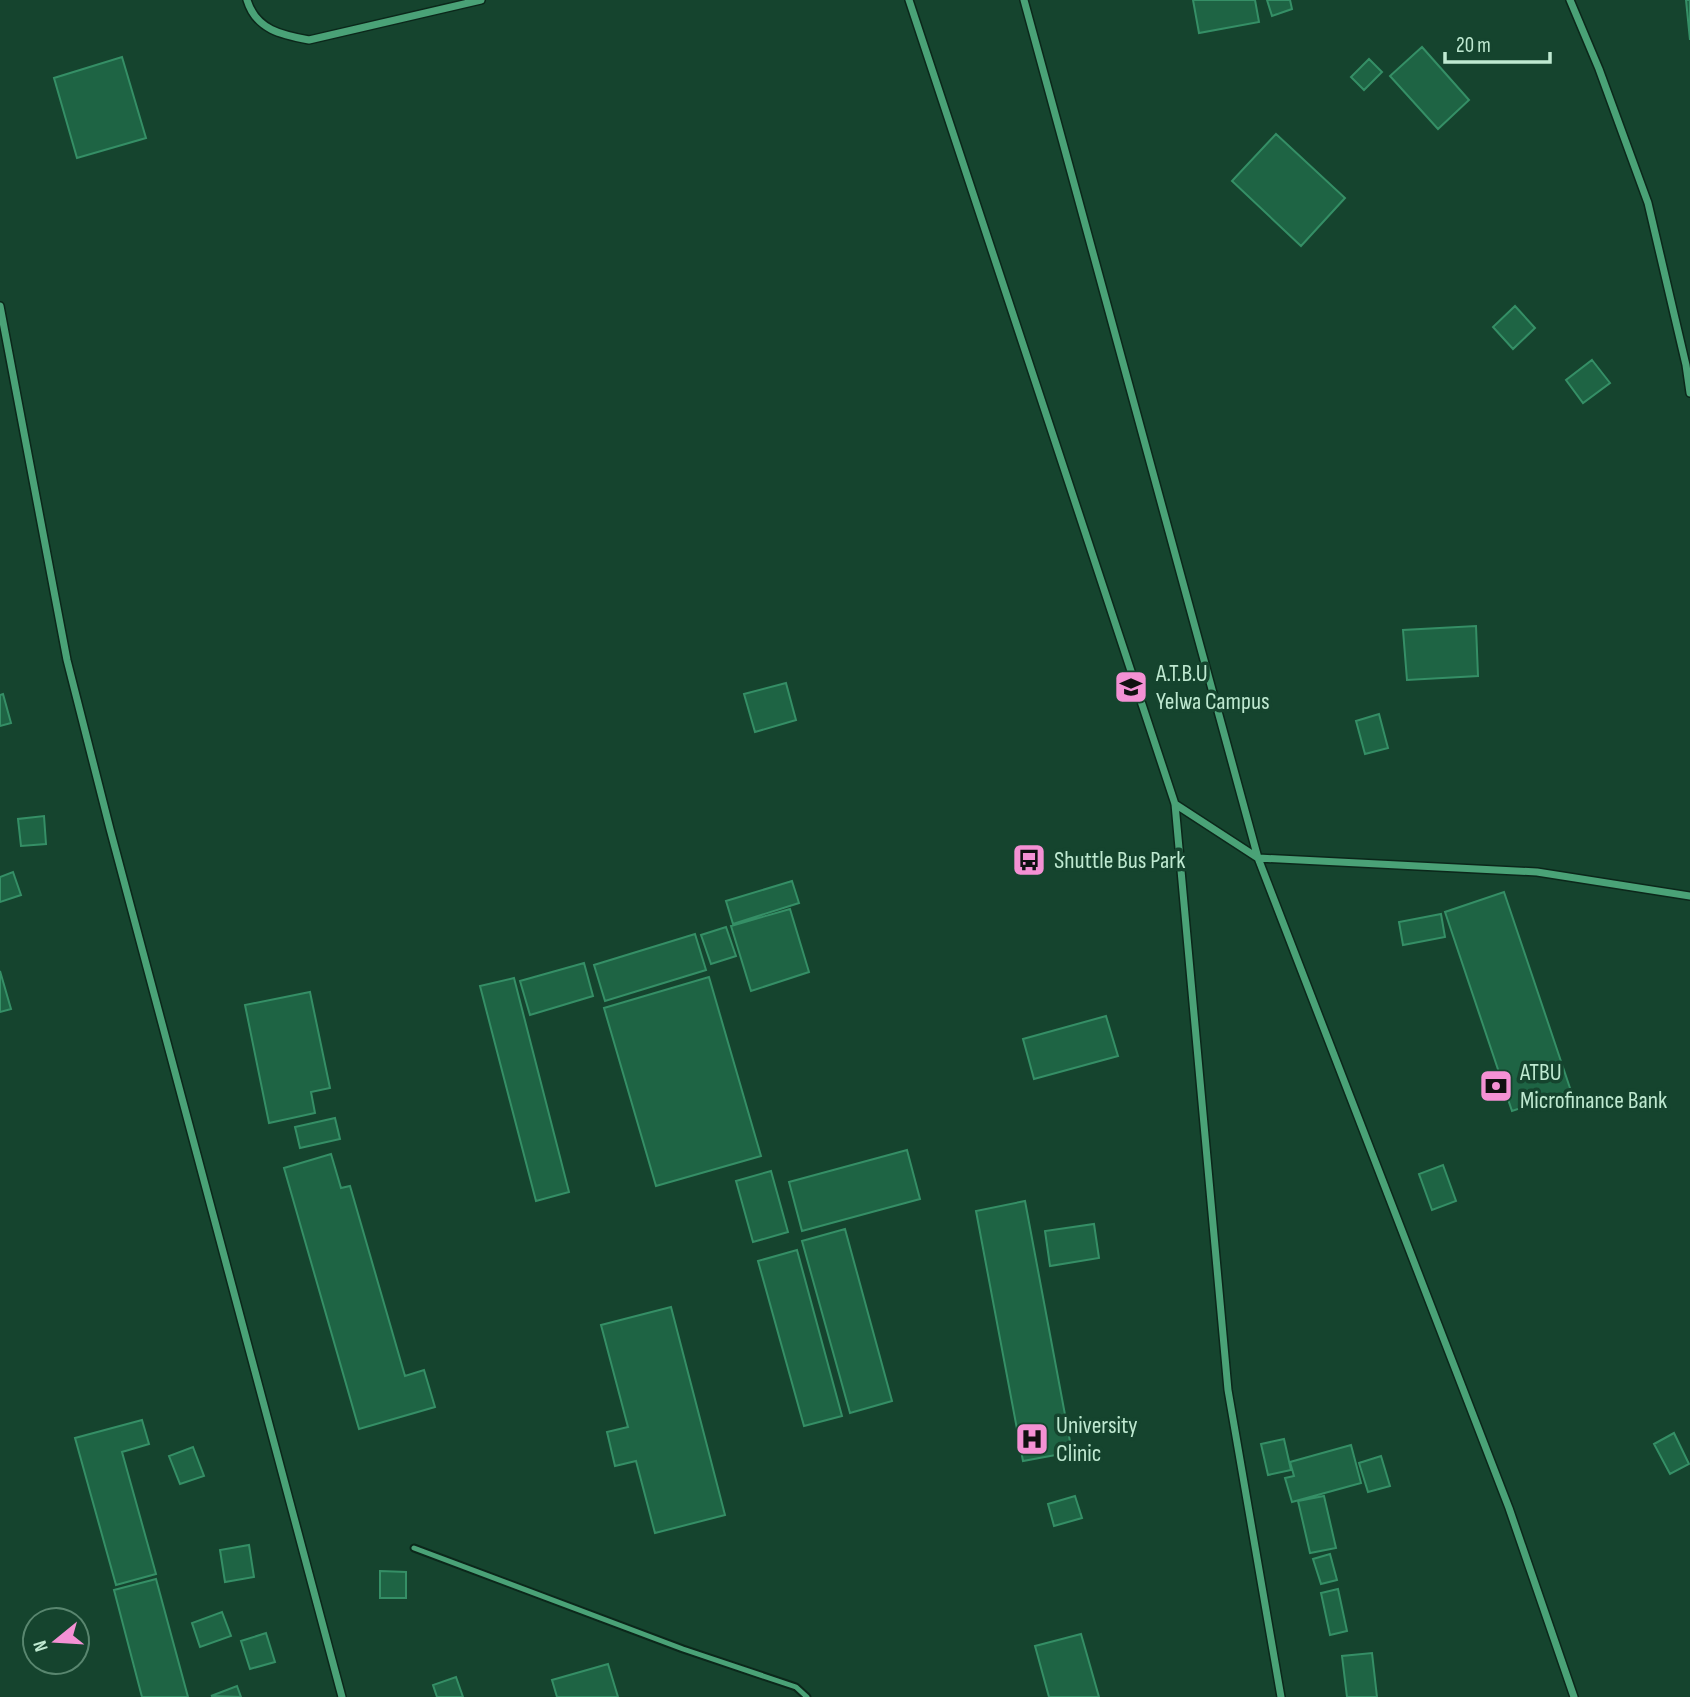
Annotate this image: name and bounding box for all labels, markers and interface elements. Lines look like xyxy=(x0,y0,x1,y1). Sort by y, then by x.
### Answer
scale bar xyxy=(1445,21,1550,65)
text: 20 m xyxy=(1456,33,1491,58)
place label: A.T.B.U Yelwa Campus xyxy=(1155,659,1270,716)
school or university icon: A.T.B.U Yelwa Campus xyxy=(1112,668,1150,706)
bus stop icon: Shuttle Bus Park xyxy=(1010,841,1048,879)
place label: Shuttle Bus Park xyxy=(1054,846,1185,875)
place label: ATBU Microfinance Bank xyxy=(1519,1058,1667,1115)
bank icon: ATBU Microfinance Bank xyxy=(1477,1067,1515,1105)
place label: University Clinic xyxy=(1056,1411,1138,1468)
hospital icon: University Clinic xyxy=(1013,1420,1051,1458)
north arrow xyxy=(21,1606,91,1676)
text: N xyxy=(29,1637,54,1654)

